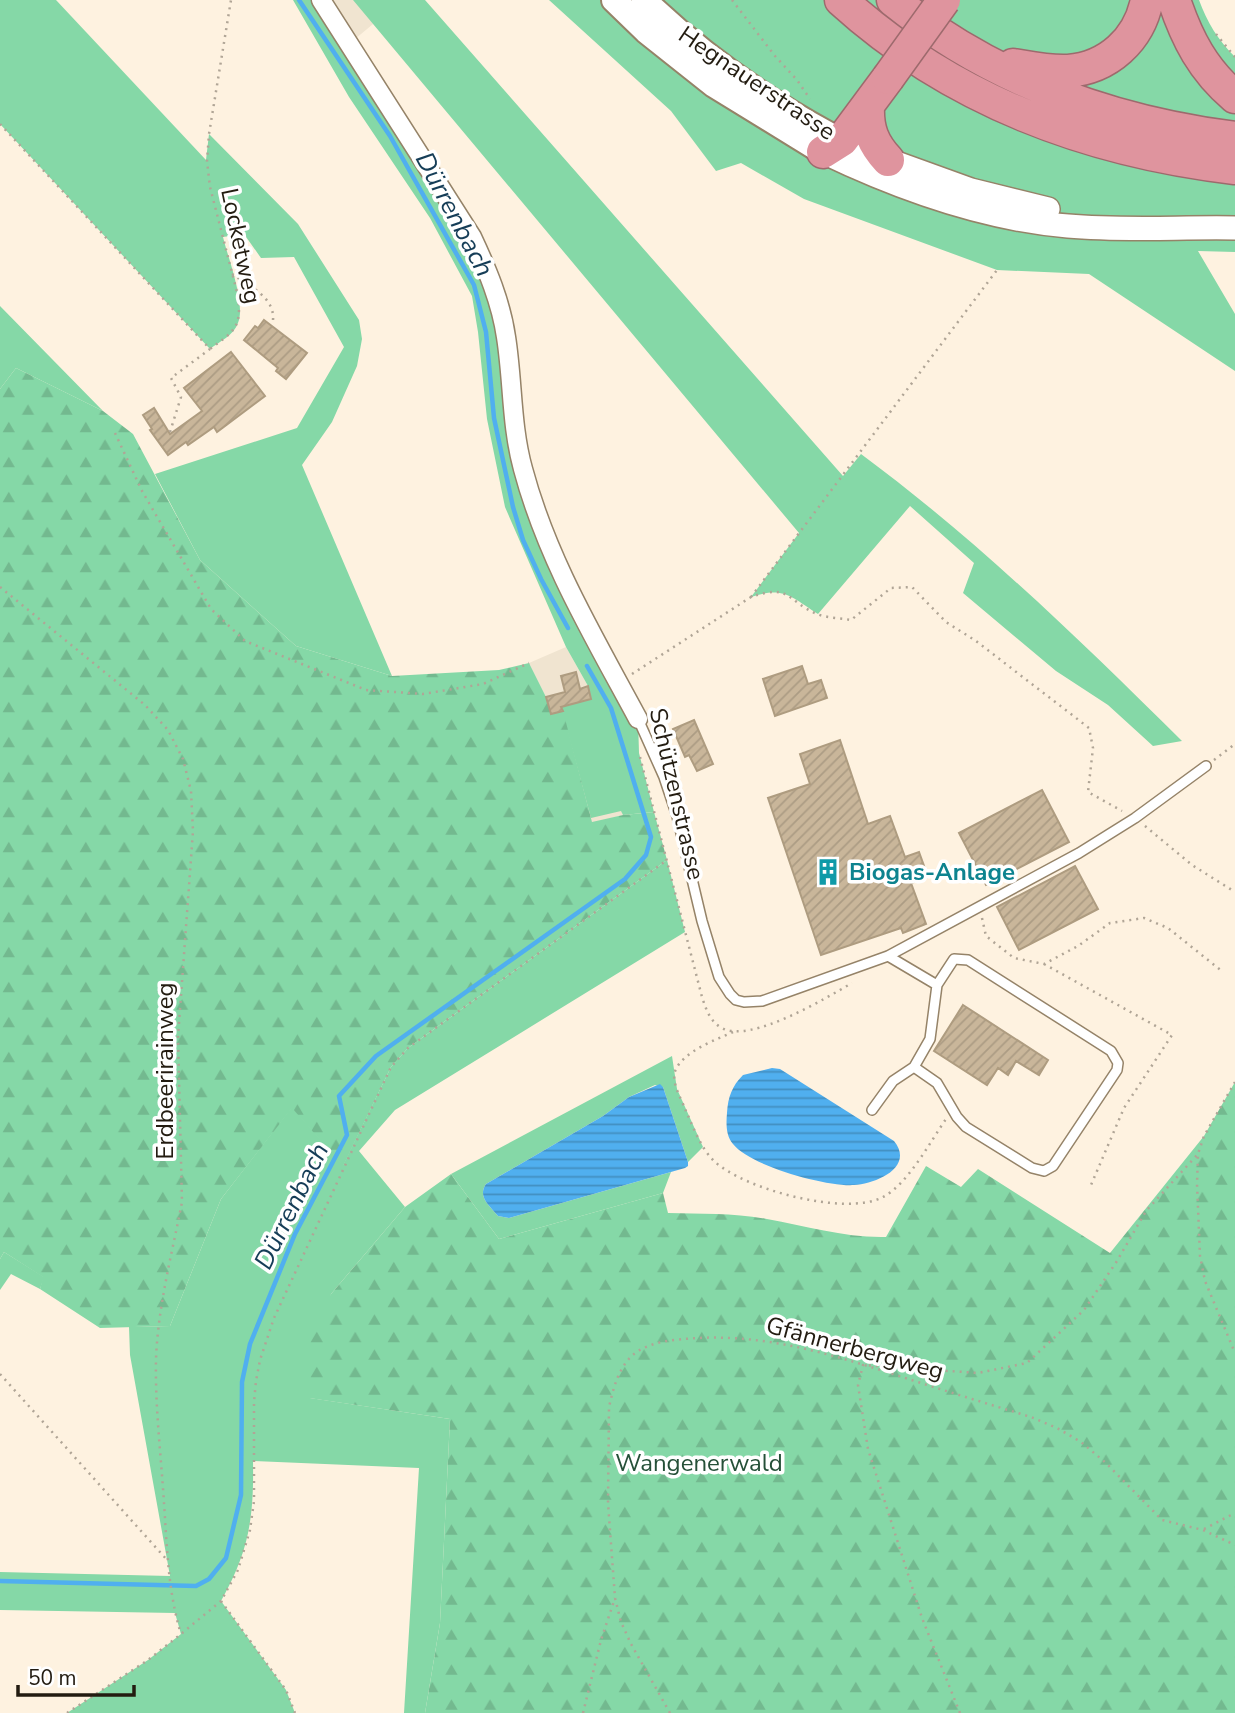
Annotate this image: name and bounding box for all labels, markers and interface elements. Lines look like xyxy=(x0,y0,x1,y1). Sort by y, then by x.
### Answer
street label: Hegnauerstrasse xyxy=(672,19,842,147)
water label: Dürrenbach xyxy=(407,146,502,283)
street label: Locketweg xyxy=(213,185,269,307)
street label: Schützenstrasse xyxy=(642,705,712,883)
place label: Biogas-Anlage xyxy=(849,856,1015,888)
building icon: Biogas-Anlage xyxy=(813,857,843,887)
street label: Erdbeerirainweg xyxy=(149,982,181,1160)
water label: Dürrenbach xyxy=(246,1137,337,1275)
street label: Gfännerbergweg xyxy=(763,1309,947,1387)
park label: Wangenerwald xyxy=(615,1447,783,1479)
scale bar xyxy=(18,1654,133,1698)
text: 50 m xyxy=(28,1664,77,1692)

